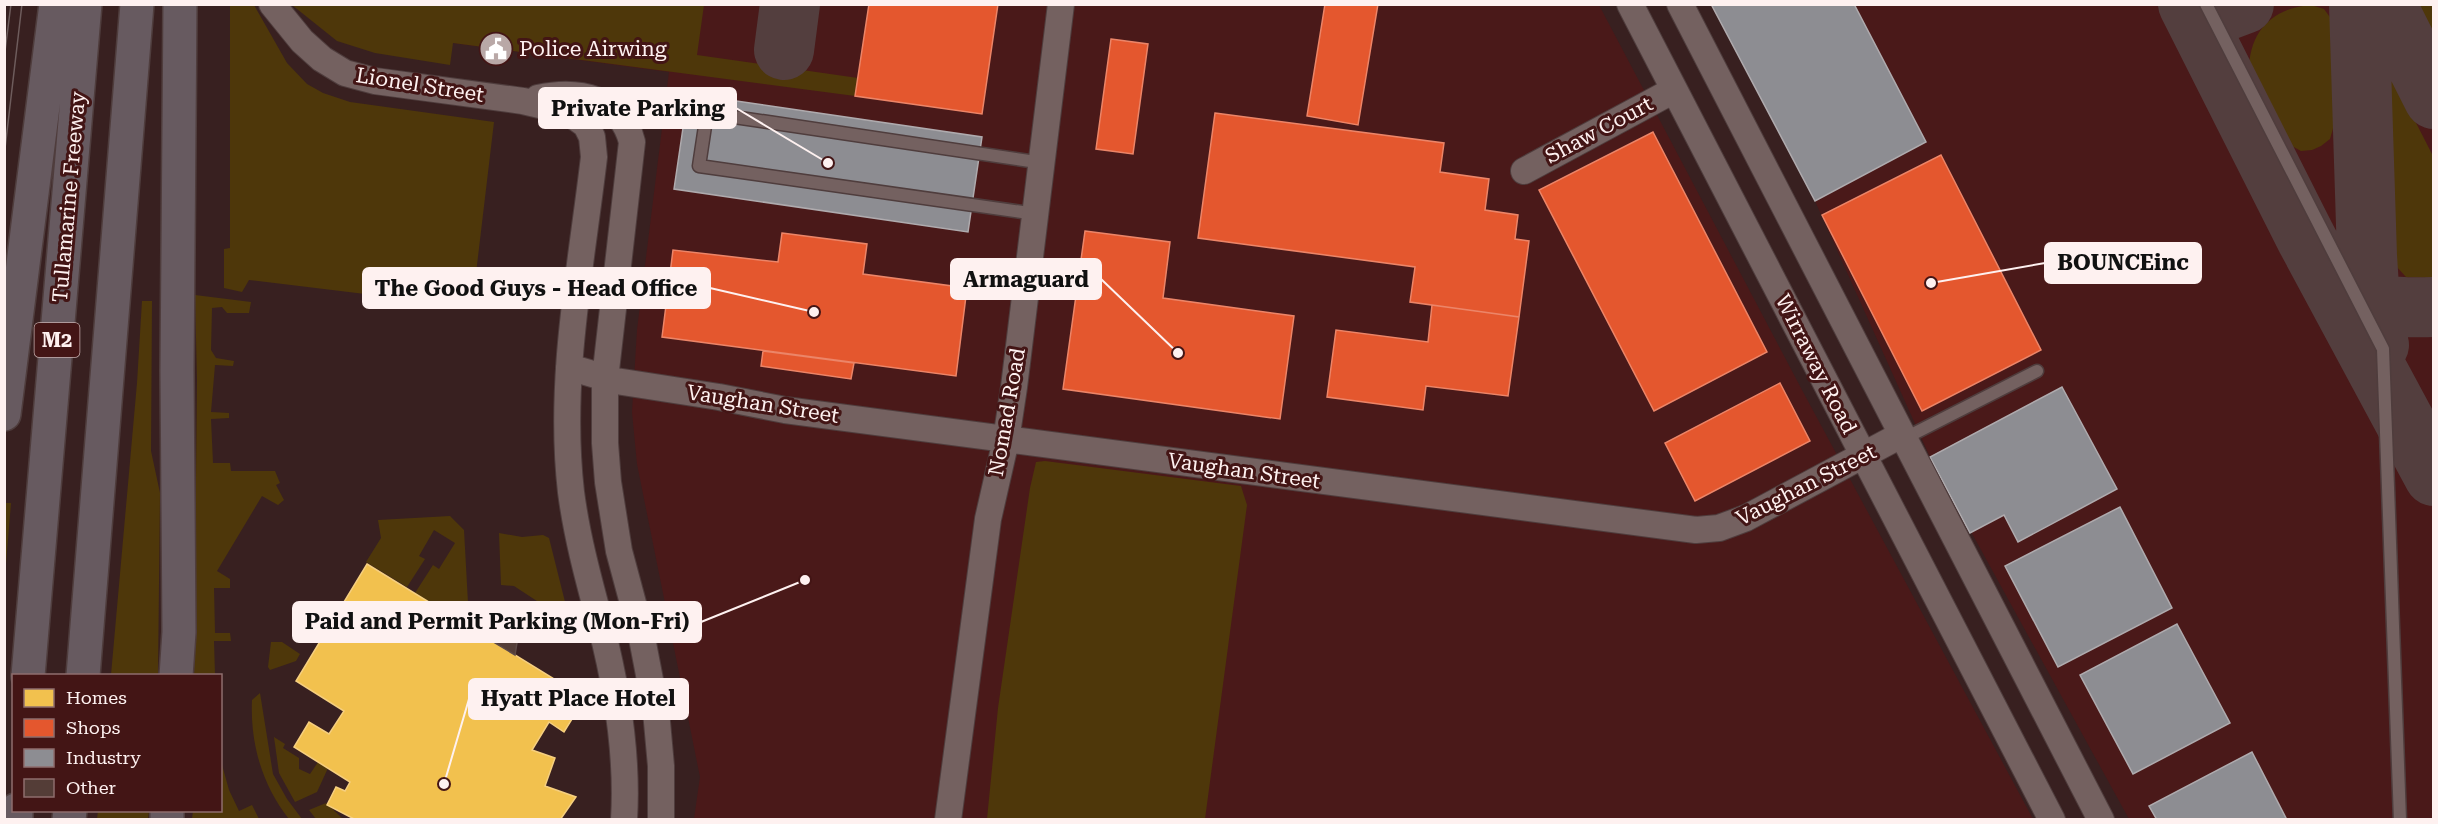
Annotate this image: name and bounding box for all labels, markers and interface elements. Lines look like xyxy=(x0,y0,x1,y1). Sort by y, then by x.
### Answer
public building icon: Police Airwing xyxy=(478,31,514,67)
place label: Police Airwing xyxy=(519,37,667,61)
street label: Lionel Street xyxy=(354,63,486,107)
callout: Private Parking xyxy=(539,88,736,128)
street label: Tullamarine Freeway xyxy=(48,90,90,303)
street label: Shaw Court xyxy=(1541,92,1657,168)
text: Private Parking xyxy=(551,96,725,121)
callout: BOUNCEinc xyxy=(2045,243,2201,283)
text: BOUNCEinc xyxy=(2057,250,2189,275)
callout: Armaguard xyxy=(951,259,1101,299)
text: Armaguard xyxy=(963,267,1089,292)
callout: The Good Guys - Head Office xyxy=(363,268,710,308)
text: The Good Guys - Head Office xyxy=(375,276,697,301)
street label: Wirraway Road xyxy=(1771,290,1862,438)
road number: M2 xyxy=(34,323,80,357)
street label: Nomad Road xyxy=(984,345,1030,478)
street label: Vaughan Street xyxy=(685,380,841,428)
street label: Vaughan Street xyxy=(1732,439,1880,531)
street label: Vaughan Street xyxy=(1166,448,1322,494)
callout: Paid and Permit Parking (Mon-Fri) xyxy=(293,602,701,642)
text: Paid and Permit Parking (Mon-Fri) xyxy=(305,609,689,634)
legend xyxy=(12,674,222,812)
callout: Hyatt Place Hotel xyxy=(469,679,688,719)
text: Hyatt Place Hotel xyxy=(481,686,675,711)
text: Homes xyxy=(66,687,127,708)
text: Shops xyxy=(66,717,120,738)
text: Industry xyxy=(66,747,141,768)
text: Other xyxy=(66,777,116,798)

